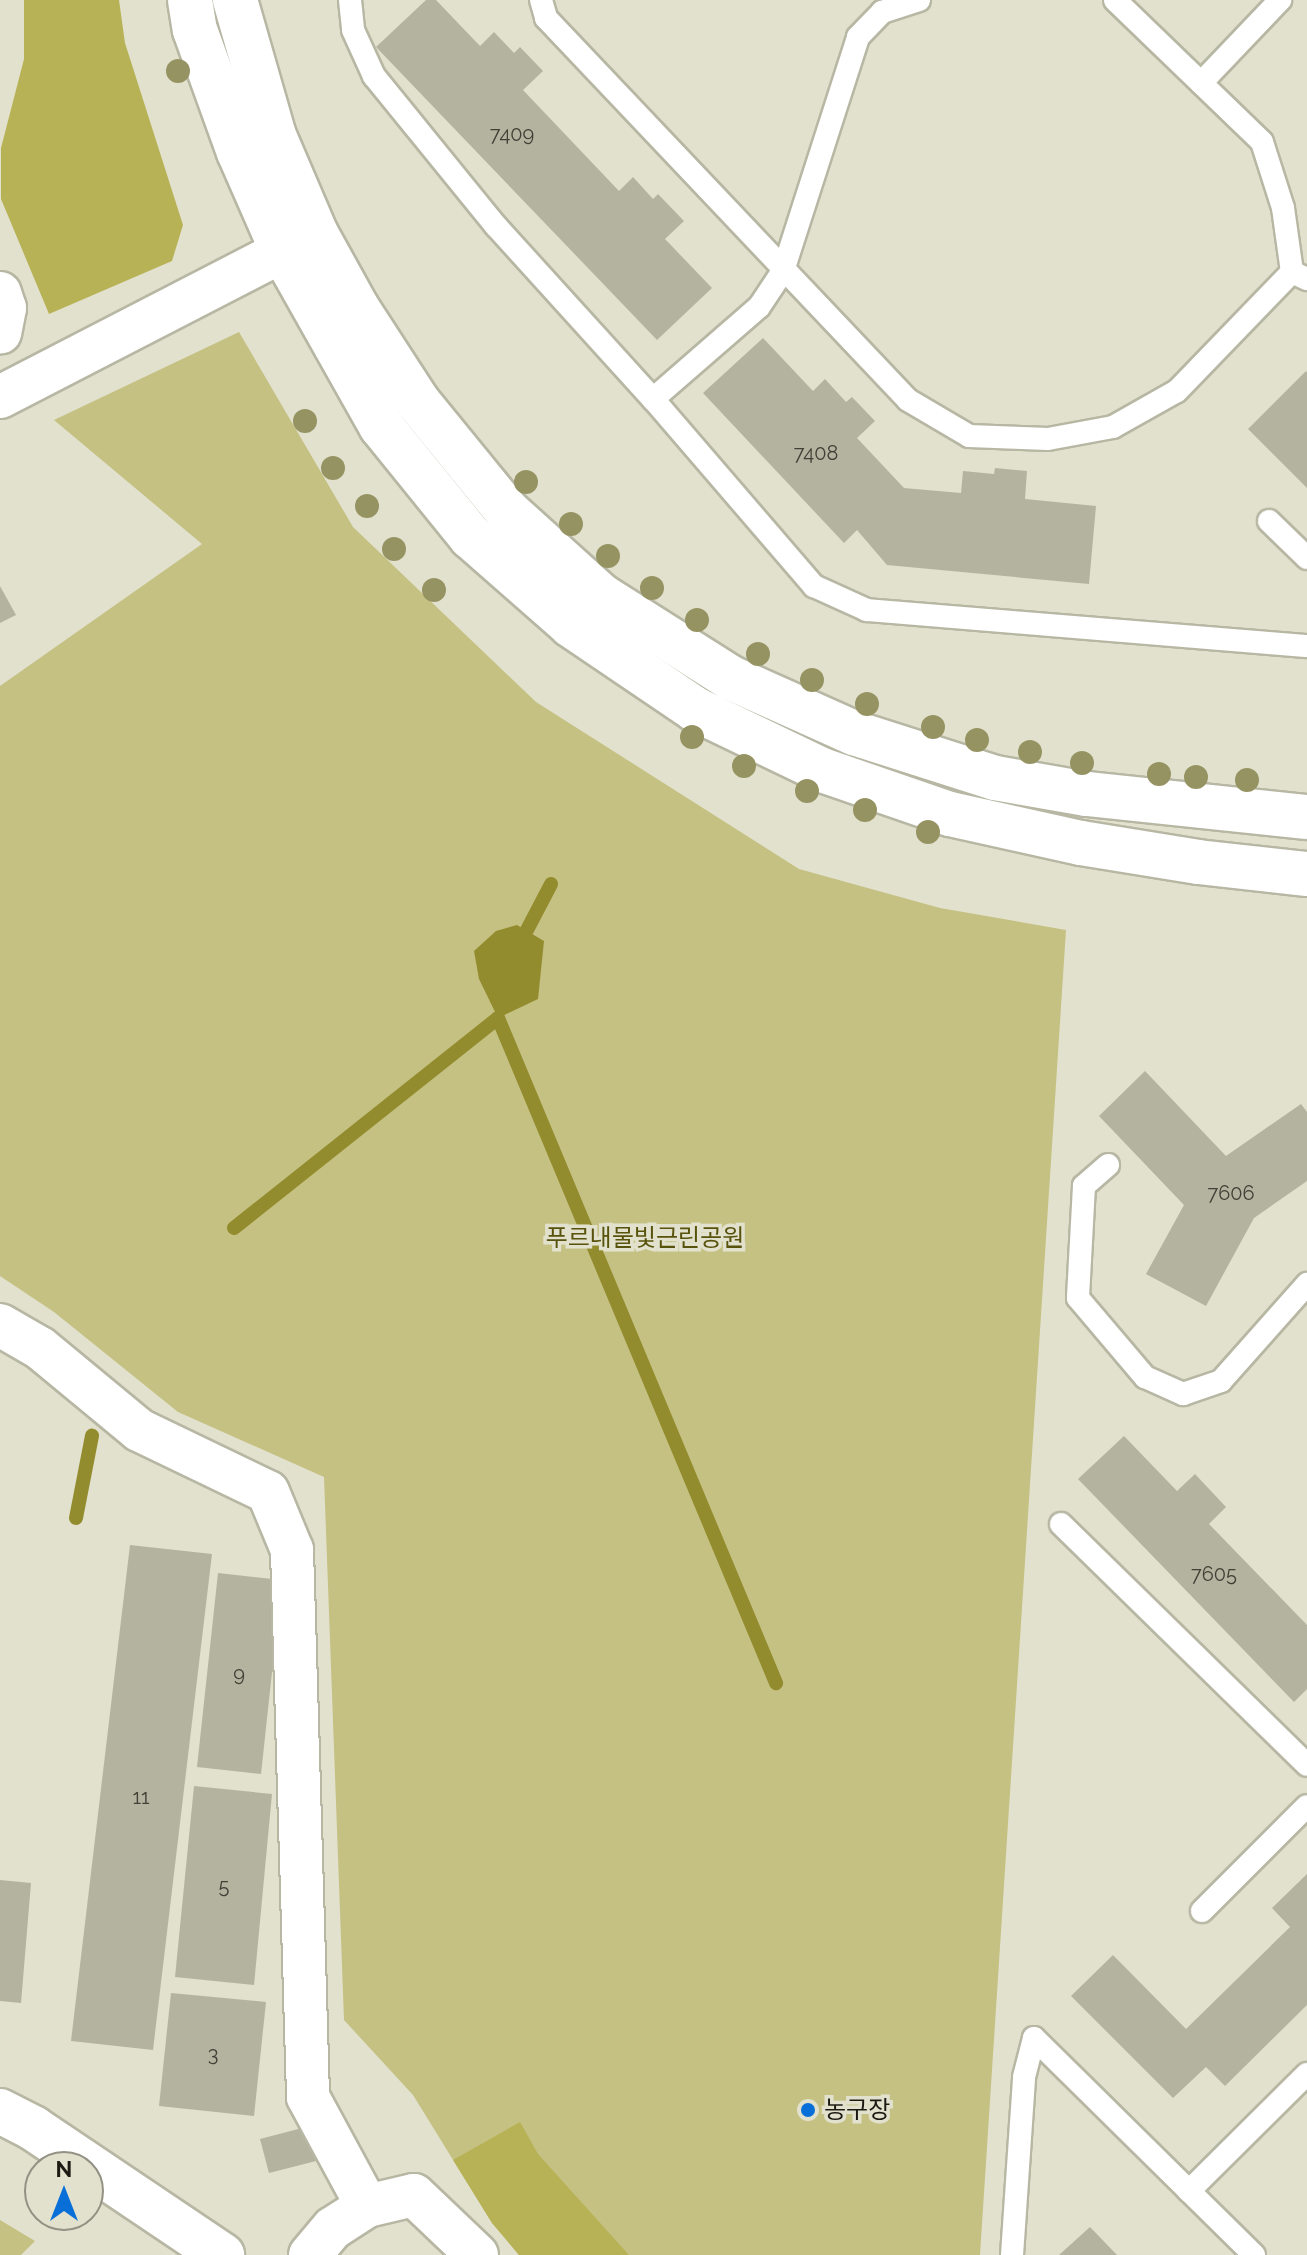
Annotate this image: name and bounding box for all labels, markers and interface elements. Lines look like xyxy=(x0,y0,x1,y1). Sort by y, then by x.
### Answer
house number: 7409 xyxy=(490,122,534,146)
house number: 7408 xyxy=(794,441,838,465)
house number: 7606 xyxy=(1207,1181,1255,1205)
park label: 푸르내물빛근린공원 xyxy=(546,1224,744,1252)
house number: 7605 xyxy=(1191,1562,1237,1586)
house number: 9 xyxy=(233,1662,245,1686)
house number: 11 xyxy=(132,1785,150,1809)
house number: 5 xyxy=(219,1874,229,1898)
house number: 3 xyxy=(208,2042,218,2066)
place label: 농구장 xyxy=(824,2096,890,2124)
marker: 농구장 xyxy=(799,2101,817,2119)
north arrow xyxy=(24,2151,104,2231)
text: N xyxy=(56,2156,72,2182)

